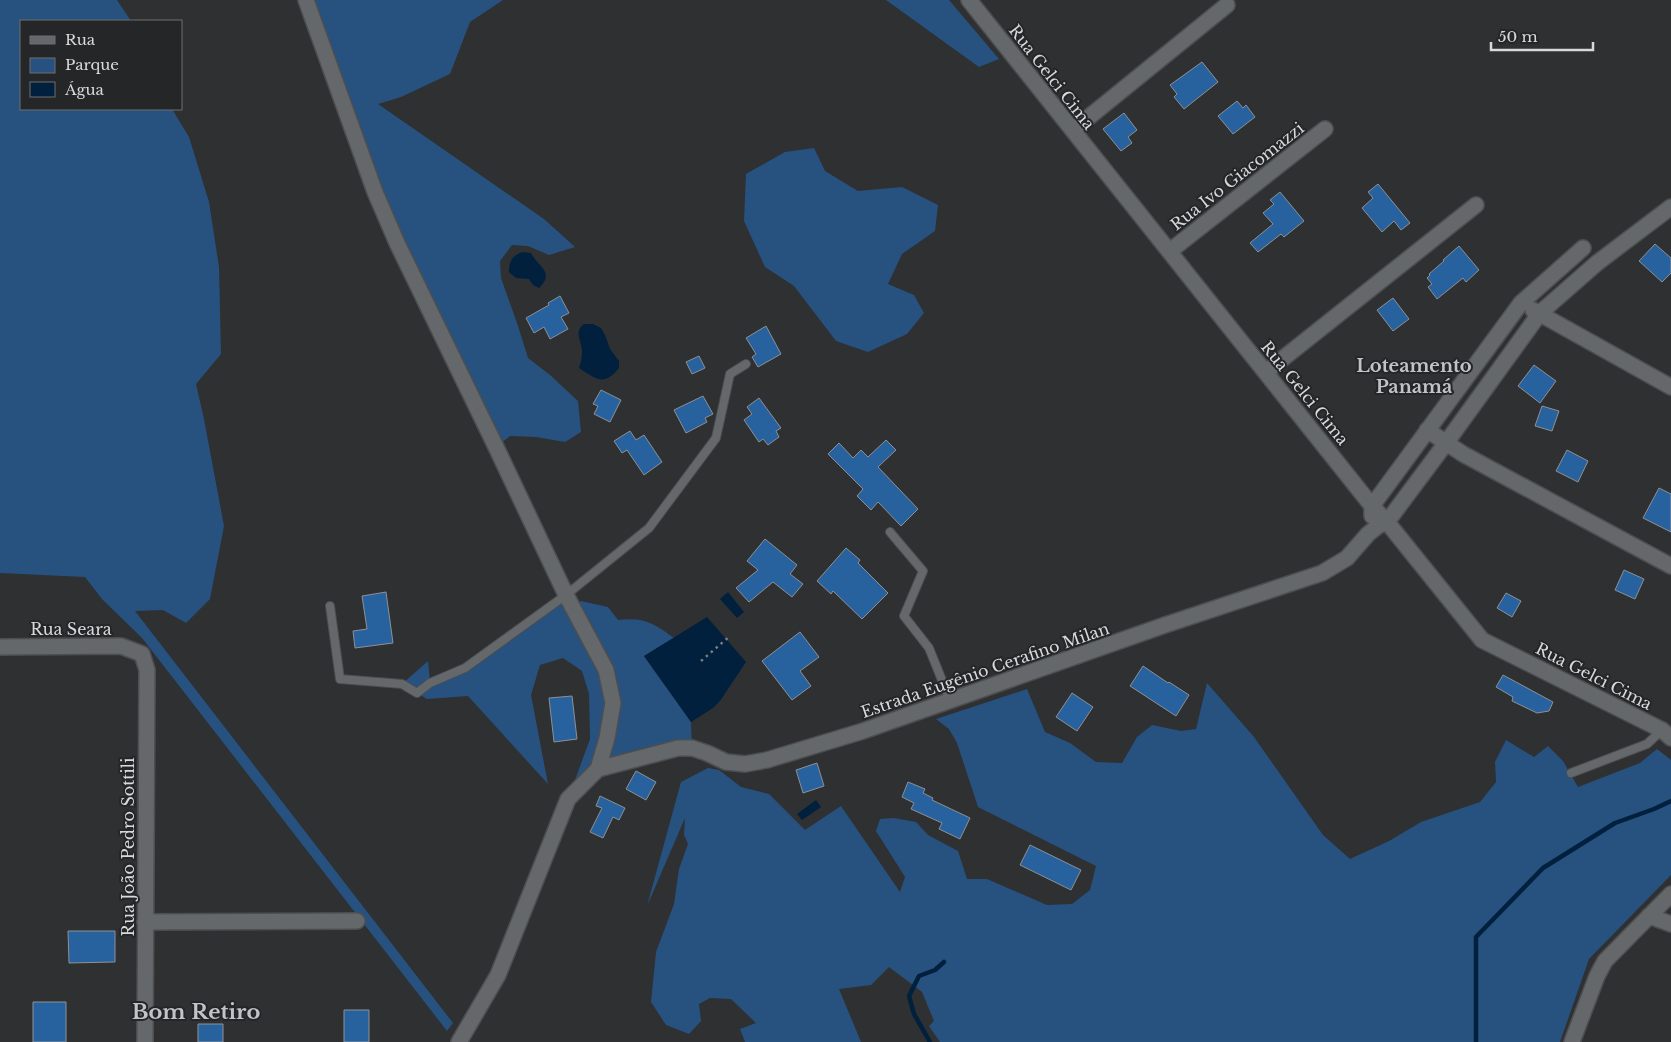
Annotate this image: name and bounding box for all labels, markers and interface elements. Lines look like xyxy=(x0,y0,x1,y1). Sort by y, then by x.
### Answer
legend xyxy=(20,20,182,110)
street label: Rua Gelci Cima xyxy=(1005,20,1099,134)
scale bar xyxy=(1491,20,1594,52)
text: 50 m xyxy=(1498,27,1538,46)
text: Rua xyxy=(65,30,96,49)
text: Parque xyxy=(65,55,119,74)
text: Água xyxy=(64,80,105,99)
street label: Rua Ivo Giacomazzi xyxy=(1166,117,1308,234)
street label: Rua Gelci Cima xyxy=(1257,337,1353,449)
district label: Loteamento Panamá xyxy=(1356,355,1472,398)
street label: Estrada Eugênio Cerafino Milan xyxy=(858,618,1112,722)
street label: Rua Seara xyxy=(30,619,112,639)
street label: Rua Gelci Cima xyxy=(1533,638,1656,714)
street label: Rua João Pedro Sottili xyxy=(118,757,138,936)
district label: Bom Retiro xyxy=(132,999,260,1025)

